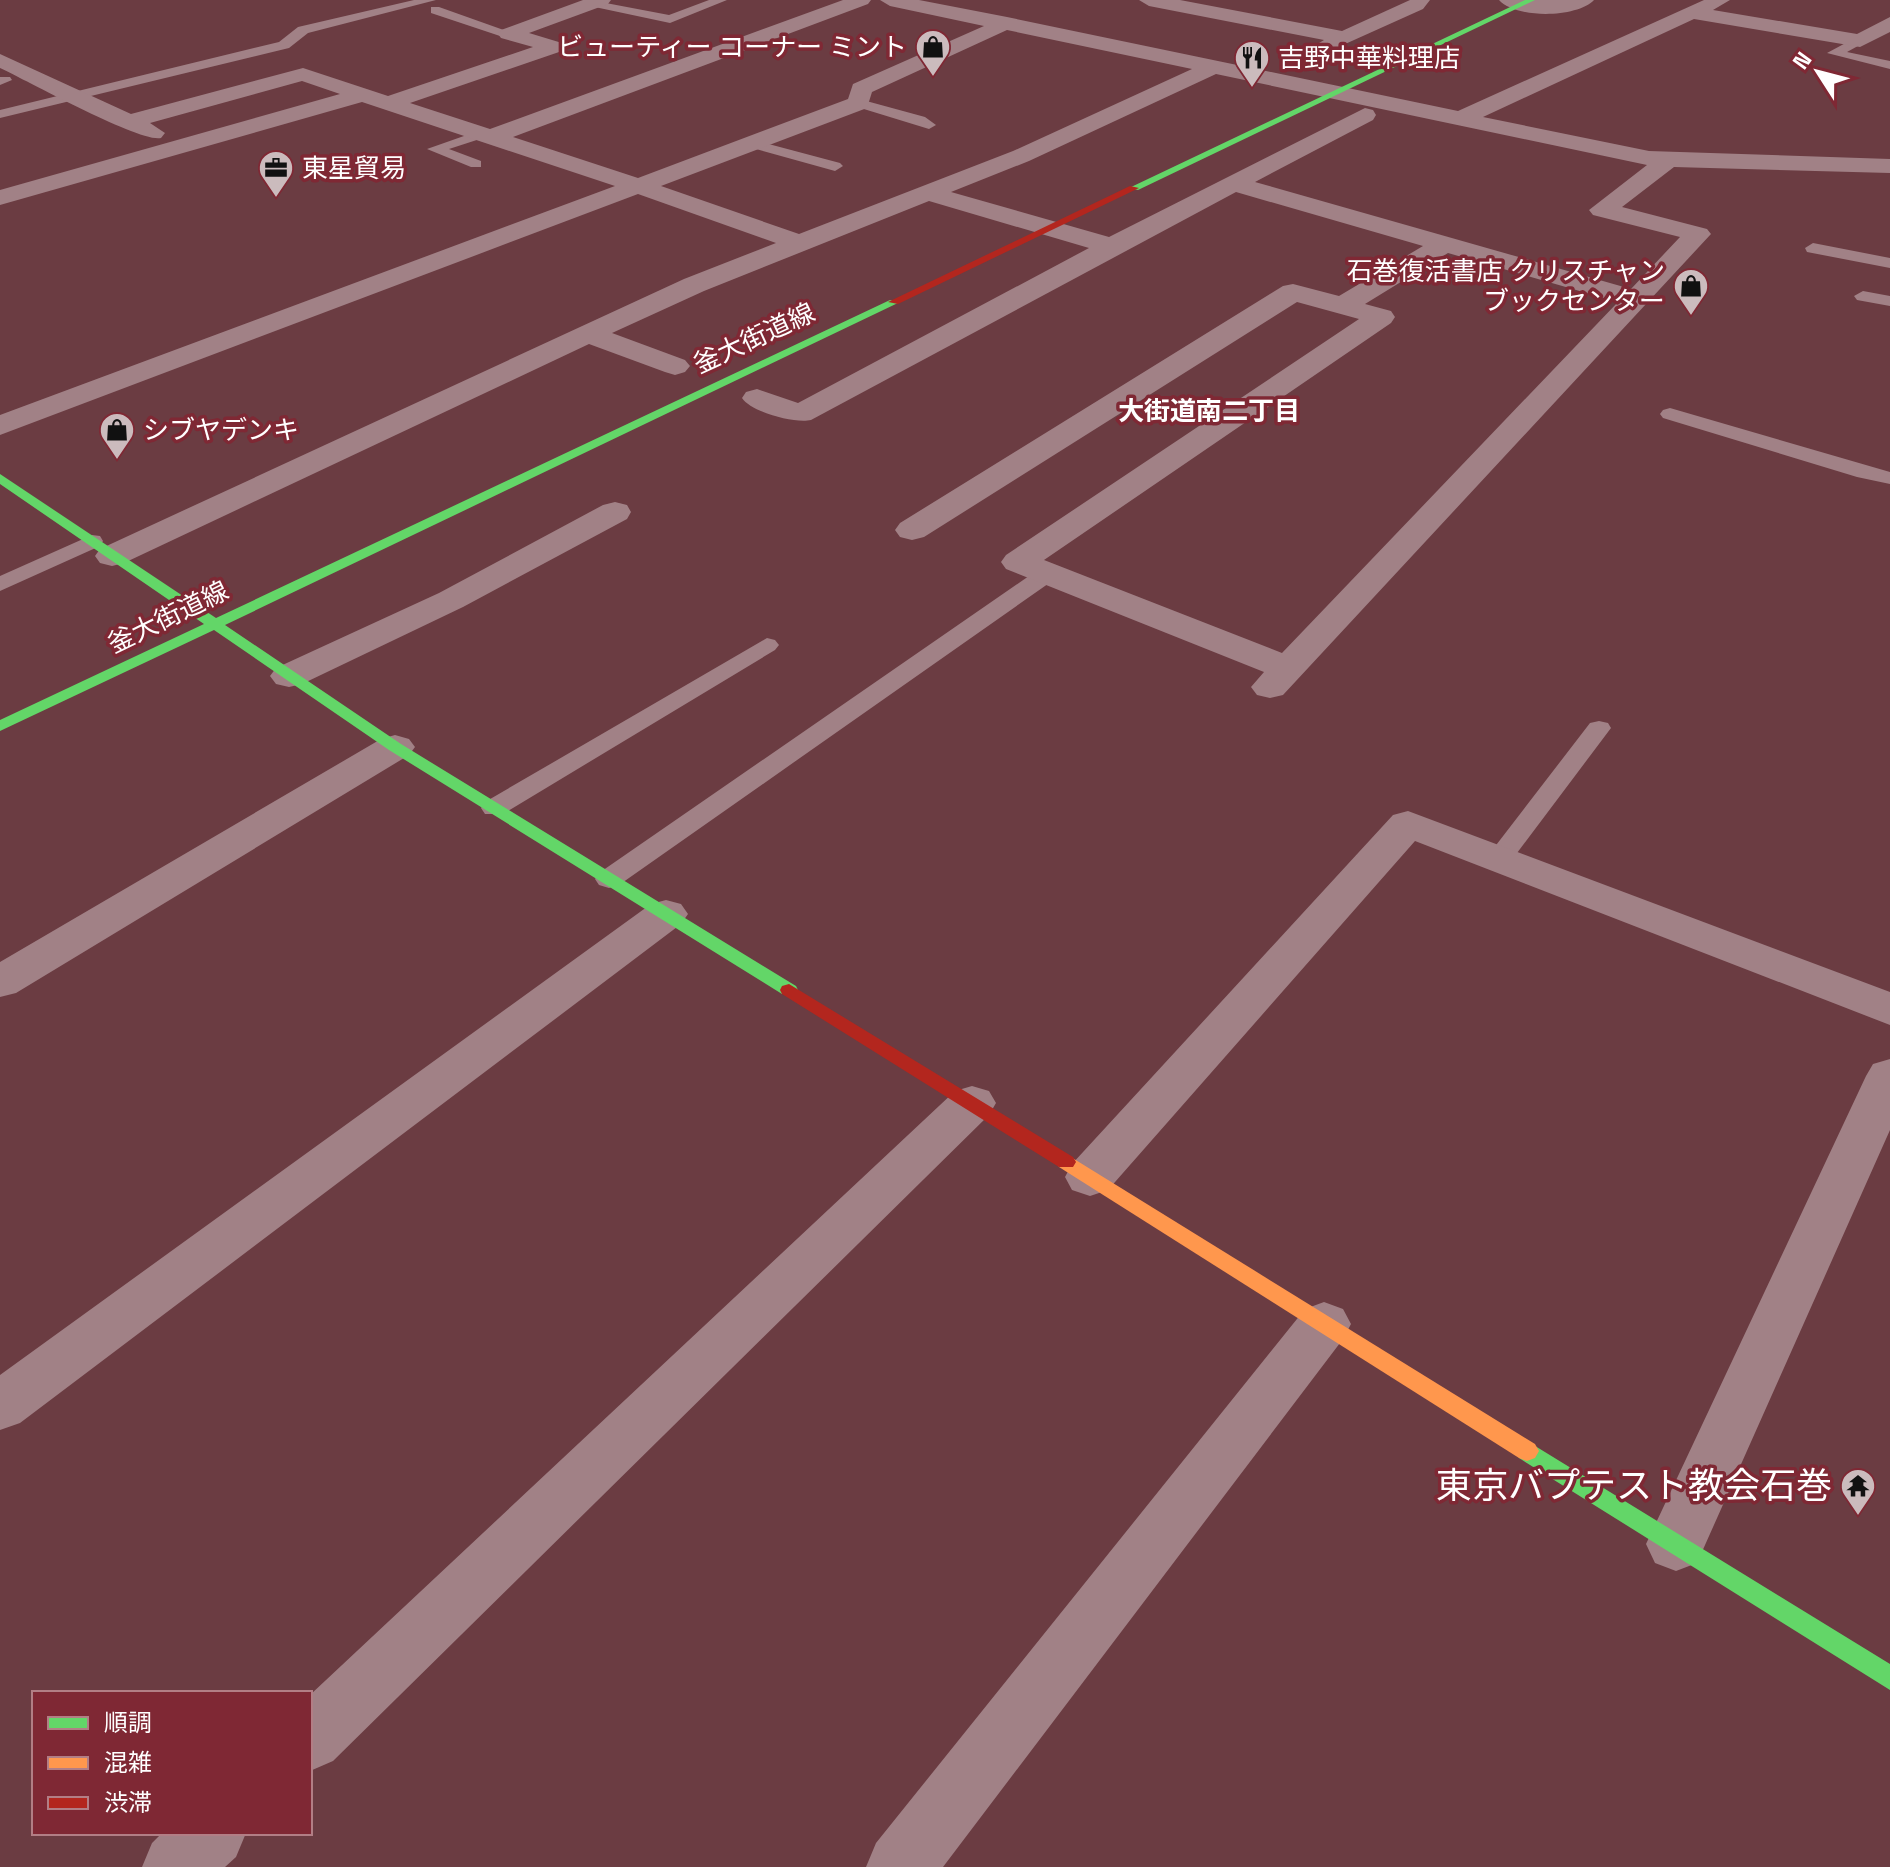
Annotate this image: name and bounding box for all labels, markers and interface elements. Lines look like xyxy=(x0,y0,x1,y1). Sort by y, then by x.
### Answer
shop icon: ビューティー コーナー ミント xyxy=(914,28,952,78)
place label: ビューティー コーナー ミント xyxy=(557,30,907,64)
north arrow xyxy=(1778,32,1858,112)
restaurant icon: 吉野中華料理店 xyxy=(1233,39,1271,89)
place label: 吉野中華料理店 xyxy=(1278,41,1460,75)
text: N xyxy=(1786,46,1817,74)
office icon: 東星貿易 xyxy=(257,149,295,199)
place label: 東星貿易 xyxy=(302,151,406,185)
place label: 石巻復活書店 クリスチャン ブックセンター xyxy=(1347,254,1665,318)
shop icon: 石巻復活書店 クリスチャン ブックセンター xyxy=(1672,267,1710,317)
street label: 釜大街道線 xyxy=(688,295,820,381)
district label: 大街道南二丁目 xyxy=(1118,394,1300,428)
shop icon: シブヤデンキ xyxy=(98,411,136,461)
place label: シブヤデンキ xyxy=(143,413,299,447)
street label: 釜大街道線 xyxy=(102,573,234,661)
place label: 東京バプテスト教会石巻 xyxy=(1436,1463,1832,1509)
temple icon: 東京バプテスト教会石巻 xyxy=(1839,1467,1877,1517)
legend xyxy=(32,1691,312,1835)
text: 順調 xyxy=(104,1707,152,1738)
text: 混雑 xyxy=(104,1747,152,1778)
text: 渋滞 xyxy=(104,1787,152,1818)

